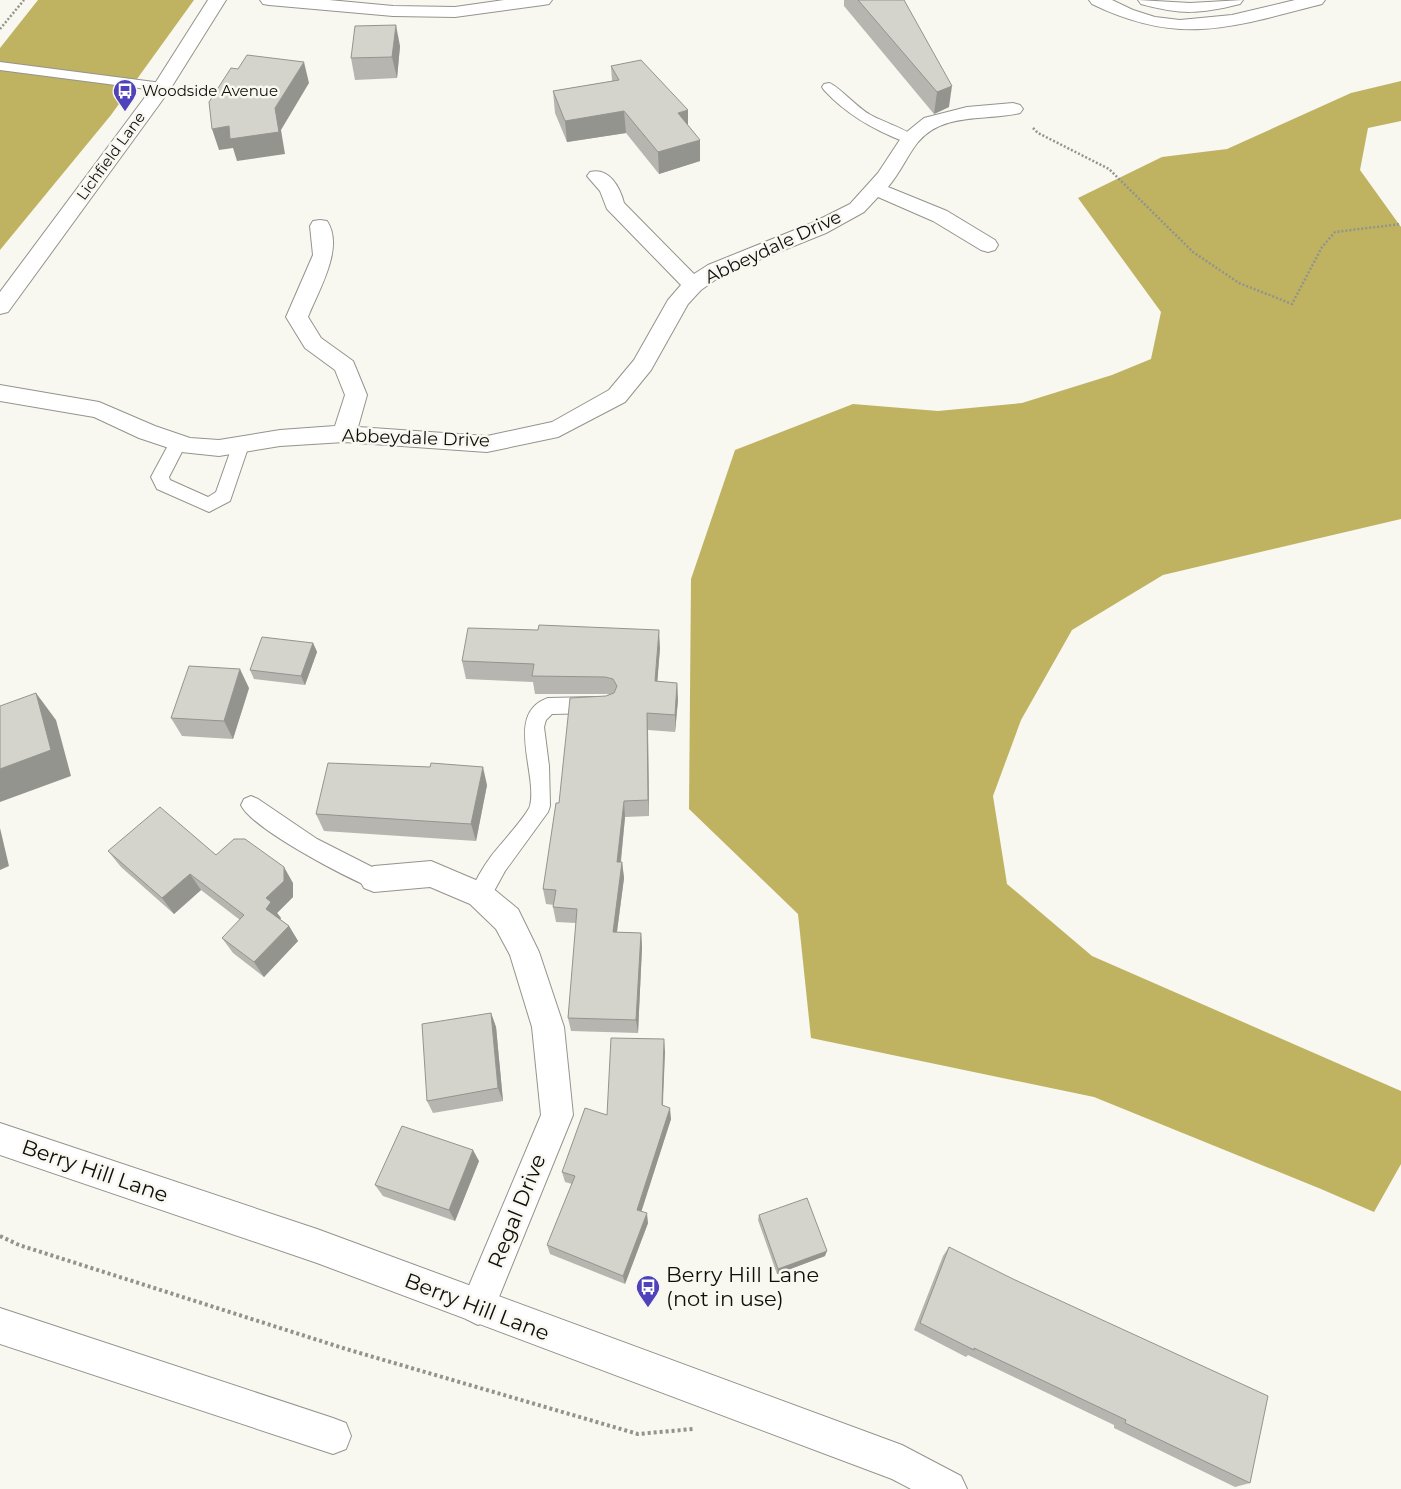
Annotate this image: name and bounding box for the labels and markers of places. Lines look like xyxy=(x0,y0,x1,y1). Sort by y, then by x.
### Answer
bus stop icon: Woodside Avenue xyxy=(112,78,138,112)
place label: Woodside Avenue xyxy=(142,81,278,100)
place label: Berry Hill Lane (not in use) xyxy=(666,1262,819,1311)
bus stop icon: Berry Hill Lane (not in use) xyxy=(635,1274,661,1308)

